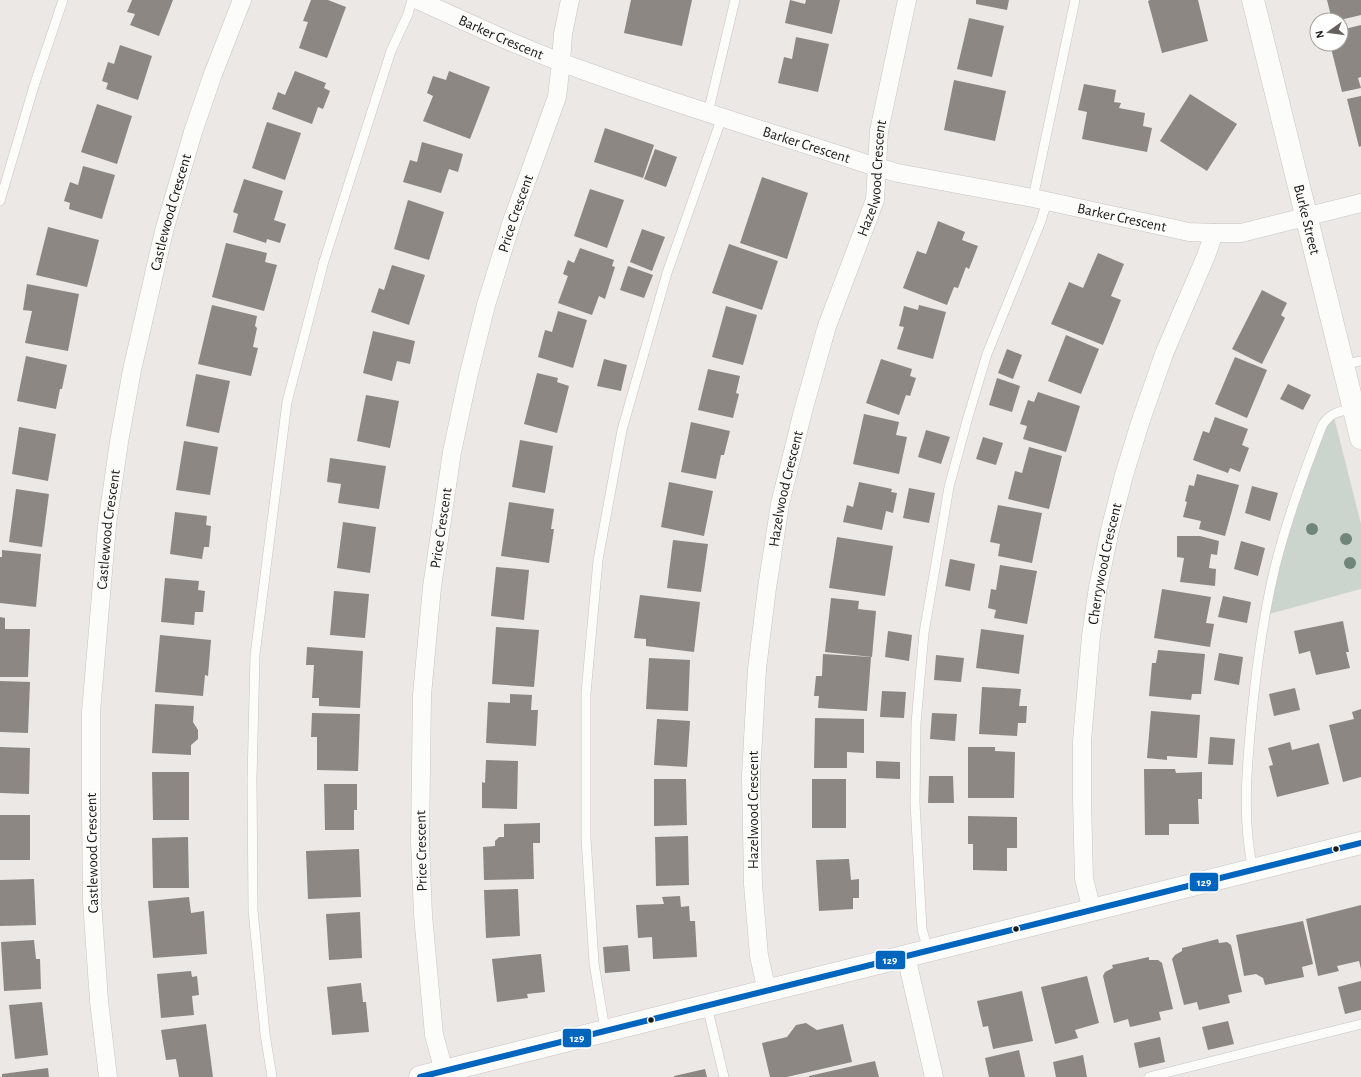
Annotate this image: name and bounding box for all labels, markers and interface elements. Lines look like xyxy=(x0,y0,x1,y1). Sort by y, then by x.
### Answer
north arrow xyxy=(1309,12,1349,52)
street label: Barker Crescent xyxy=(456,13,546,63)
text: N xyxy=(1314,29,1326,39)
street label: Hazelwood Crescent xyxy=(855,118,889,239)
street label: Barker Crescent xyxy=(761,124,852,166)
street label: Castlewood Crescent xyxy=(148,152,194,272)
street label: Price Crescent xyxy=(496,172,536,254)
street label: Burke Street xyxy=(1291,183,1323,256)
street label: Barker Crescent xyxy=(1076,201,1168,235)
street label: Hazelwood Crescent xyxy=(766,429,806,548)
street label: Castlewood Crescent xyxy=(94,468,123,590)
street label: Price Crescent xyxy=(428,487,455,569)
street label: Cherrywood Crescent xyxy=(1086,501,1125,626)
street label: Hazelwood Crescent xyxy=(746,751,761,869)
street label: Castlewood Crescent xyxy=(84,792,101,913)
street label: Price Crescent xyxy=(413,810,430,892)
unlabelled marker xyxy=(1331,844,1341,854)
line badge: 129 xyxy=(1189,872,1219,892)
text: 129 xyxy=(1197,877,1211,888)
unlabelled marker xyxy=(1011,924,1021,934)
line badge: 129 xyxy=(875,950,906,970)
text: 129 xyxy=(883,955,897,966)
unlabelled marker xyxy=(646,1015,656,1025)
line badge: 129 xyxy=(562,1028,592,1048)
text: 129 xyxy=(570,1033,584,1044)

